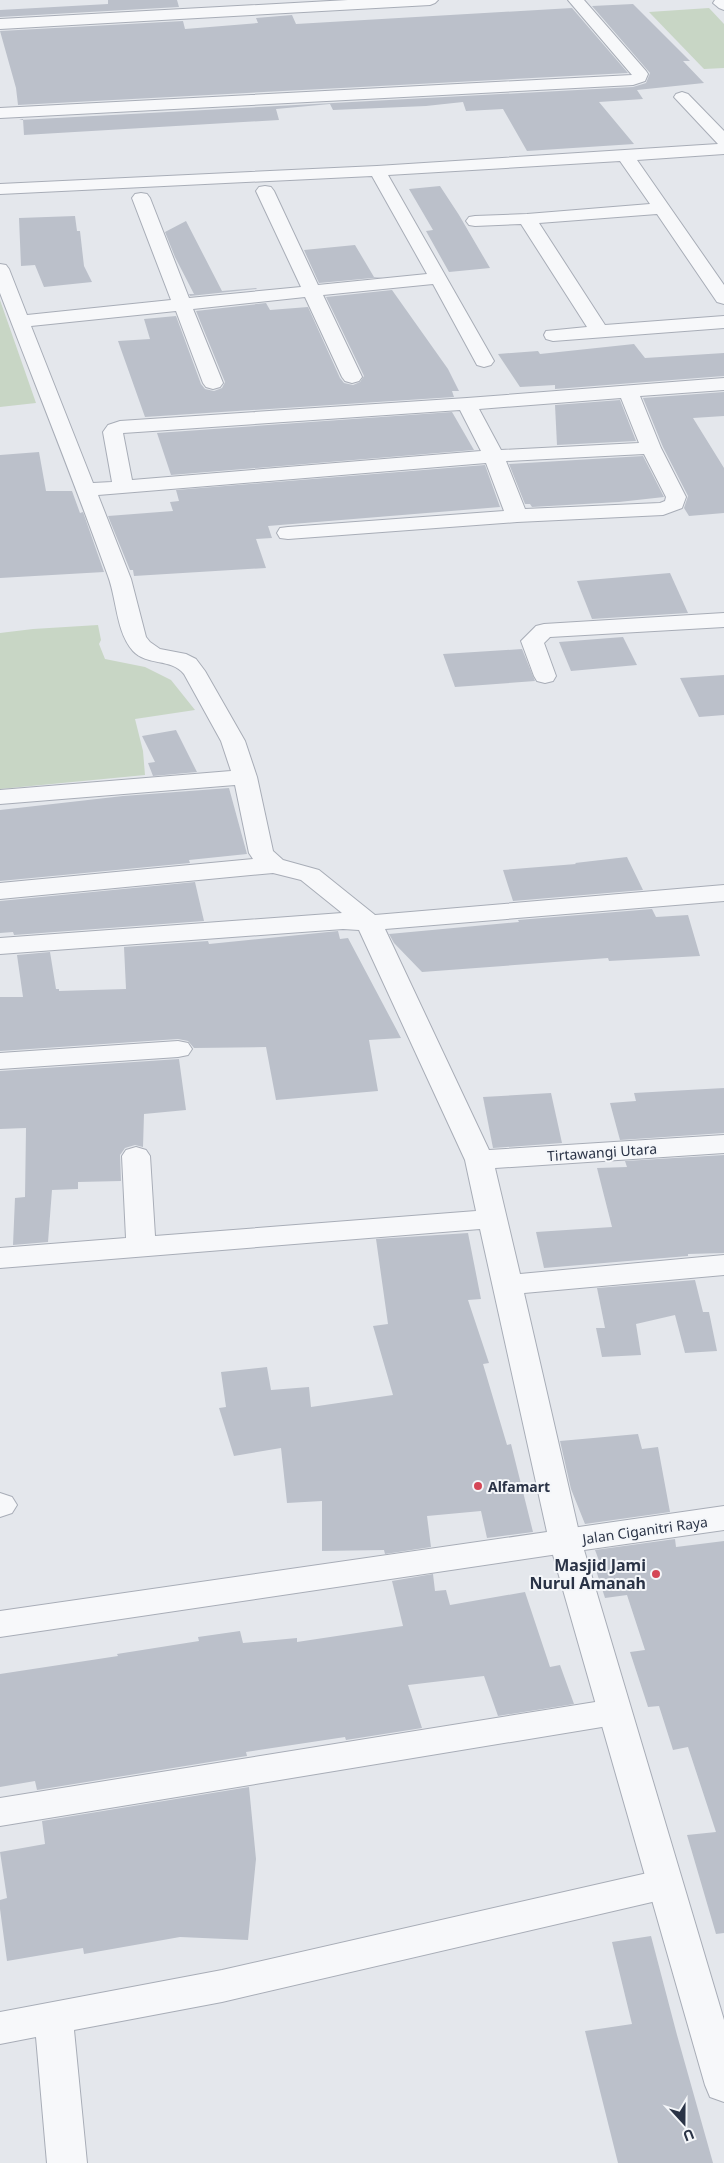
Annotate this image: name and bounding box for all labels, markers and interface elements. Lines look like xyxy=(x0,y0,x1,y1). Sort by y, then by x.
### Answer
street label: Tirtawangi Utara xyxy=(546,1139,658,1165)
place label: Alfamart xyxy=(488,1477,550,1496)
marker: Alfamart xyxy=(472,1480,484,1492)
street label: Jalan Ciganitri Raya xyxy=(579,1512,709,1548)
place label: Masjid Jami Nurul Amanah xyxy=(529,1554,646,1594)
marker: Masjid Jami Nurul Amanah xyxy=(650,1568,662,1580)
north arrow xyxy=(659,2098,709,2148)
text: U xyxy=(680,2125,697,2146)

